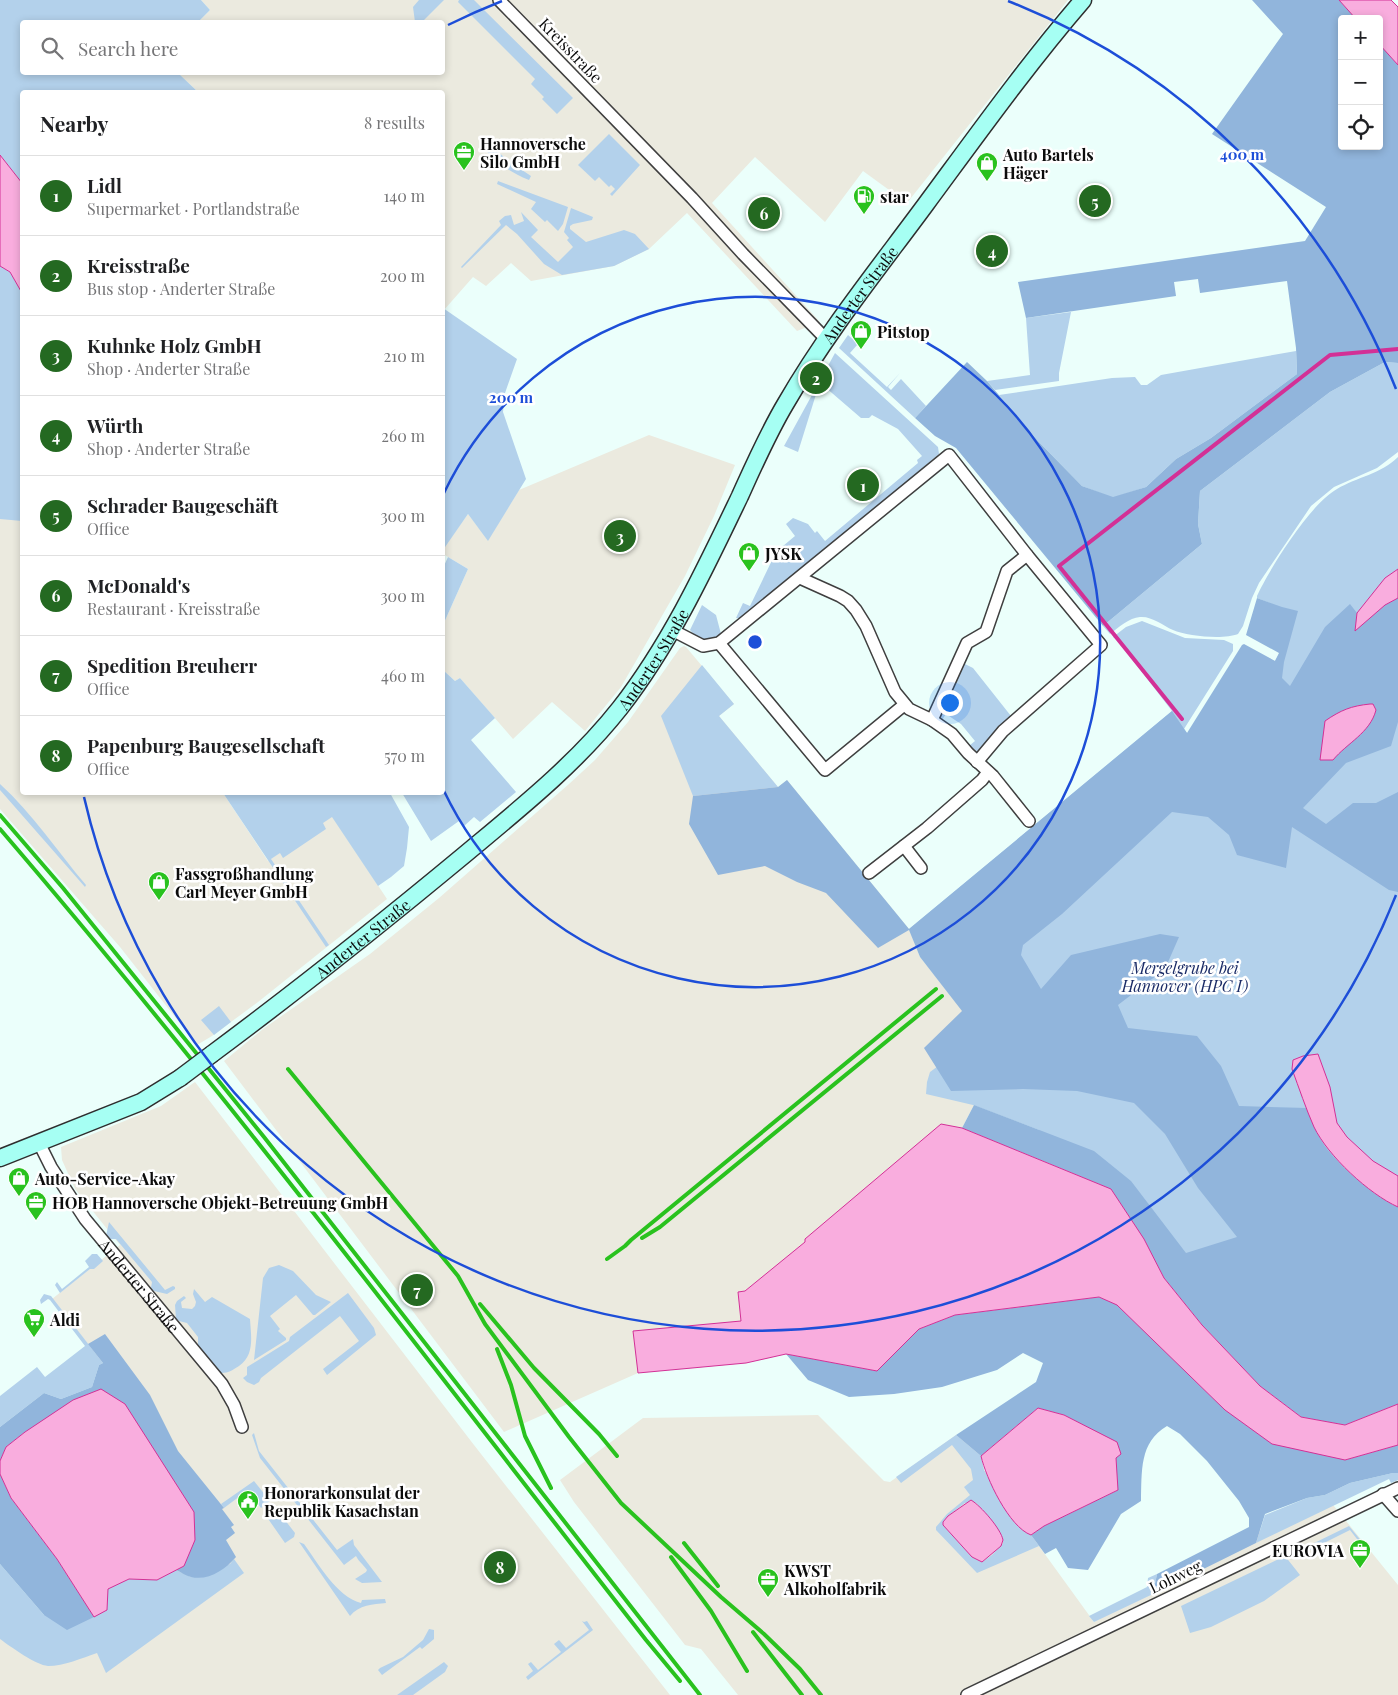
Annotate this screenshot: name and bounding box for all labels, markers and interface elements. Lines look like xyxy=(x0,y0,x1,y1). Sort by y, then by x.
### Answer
street label: Kreisstraße xyxy=(535,13,607,87)
map controls xyxy=(1338,15,1383,150)
button: + xyxy=(1338,15,1383,60)
search box xyxy=(20,20,445,75)
icon: search xyxy=(38,34,66,62)
text: Search here xyxy=(78,35,178,61)
button: − xyxy=(1338,60,1383,105)
button: locate xyxy=(1338,105,1383,150)
text: Nearby xyxy=(40,109,109,137)
text: 8 results xyxy=(364,112,425,133)
place label: Hannoversche Silo GmbH xyxy=(480,133,586,172)
office icon: Hannoversche Silo GmbH xyxy=(452,140,476,171)
place label: Auto Bartels Häger xyxy=(1002,144,1094,183)
text: 400 m xyxy=(1220,144,1265,164)
shop icon: Auto Bartels Häger xyxy=(975,151,999,182)
text: Lidl xyxy=(87,172,122,198)
pin: 5 xyxy=(1079,182,1111,220)
fuel station icon: star xyxy=(852,184,876,215)
text: 1 xyxy=(53,185,59,206)
text: 140 m xyxy=(383,185,425,206)
place label: star xyxy=(880,186,909,207)
pin: 6 xyxy=(748,194,780,232)
text: Supermarket · Portlandstraße xyxy=(87,198,300,219)
pin: 4 xyxy=(976,232,1008,270)
street label: Anderter Straße xyxy=(816,241,902,348)
text: Kreisstraße xyxy=(87,252,190,278)
text: 2 xyxy=(52,265,60,286)
text: 200 m xyxy=(380,265,425,286)
text: Bus stop · Anderter Straße xyxy=(87,278,275,299)
shop icon: Pitstop xyxy=(849,319,873,350)
place label: Pitstop xyxy=(877,321,930,342)
text: Kuhnke Holz GmbH xyxy=(87,332,262,358)
text: 3 xyxy=(52,345,60,366)
text: 210 m xyxy=(384,345,425,366)
text: Shop · Anderter Straße xyxy=(87,358,250,379)
pin: 2 xyxy=(800,359,832,397)
text: 200 m xyxy=(489,387,534,407)
text: Würth xyxy=(87,412,143,438)
text: 4 xyxy=(52,425,60,446)
text: 260 m xyxy=(381,425,425,446)
text: Shop · Anderter Straße xyxy=(87,438,250,459)
pin: 1 xyxy=(847,466,879,504)
text: Schrader Baugeschäft xyxy=(87,492,278,518)
text: 5 xyxy=(52,505,60,526)
text: 300 m xyxy=(380,505,425,526)
pin: 3 xyxy=(604,517,636,555)
text: Office xyxy=(87,518,130,539)
shop icon: JYSK xyxy=(737,541,761,572)
place label: JYSK xyxy=(764,543,802,564)
text: McDonald's xyxy=(87,572,190,598)
text: 6 xyxy=(52,585,60,606)
text: 300 m xyxy=(380,585,425,606)
text: Restaurant · Kreisstraße xyxy=(87,598,260,619)
street label: Anderter Straße xyxy=(612,605,692,714)
centre of rings xyxy=(746,633,764,651)
text: Spedition Breuherr xyxy=(87,652,257,678)
text: 7 xyxy=(52,665,60,686)
text: 460 m xyxy=(381,665,425,686)
text: Office xyxy=(87,678,130,699)
your location xyxy=(937,690,963,716)
text: Papenburg Baugesellschaft xyxy=(87,732,325,758)
text: 8 xyxy=(52,745,60,766)
text: 570 m xyxy=(384,745,425,766)
text: Office xyxy=(87,758,130,779)
place label: Fassgroßhandlung Carl Meyer GmbH xyxy=(175,863,314,902)
shop icon: Fassgroßhandlung Carl Meyer GmbH xyxy=(147,870,171,901)
street label: Anderter Straße xyxy=(310,894,414,983)
park label: Mergelgrube bei Hannover (HPC I) xyxy=(1121,957,1248,996)
shop icon: Auto-Service-Akay xyxy=(7,1166,31,1197)
place label: Auto-Service-Akay xyxy=(34,1168,176,1189)
office icon: HOB Hannoversche Objekt-Betreuung GmbH xyxy=(24,1190,48,1221)
place label: HOB Hannoversche Objekt-Betreuung GmbH xyxy=(52,1192,389,1213)
street label: Anderter Straße xyxy=(94,1233,185,1336)
pin: 7 xyxy=(401,1271,433,1309)
supermarket icon: Aldi xyxy=(22,1307,46,1338)
place label: Aldi xyxy=(49,1309,80,1330)
place label: Honorarkonsulat der Republik Kasachstan xyxy=(264,1482,420,1521)
public building icon: Honorarkonsulat der Republik Kasachstan xyxy=(236,1489,260,1520)
office icon: EUROVIA xyxy=(1348,1538,1372,1569)
place label: EUROVIA xyxy=(1272,1540,1344,1561)
pin: 8 xyxy=(484,1548,516,1586)
street label: Lohweg xyxy=(1145,1554,1205,1598)
place label: KWST Alkoholfabrik xyxy=(783,1560,887,1599)
office icon: KWST Alkoholfabrik xyxy=(756,1567,780,1598)

